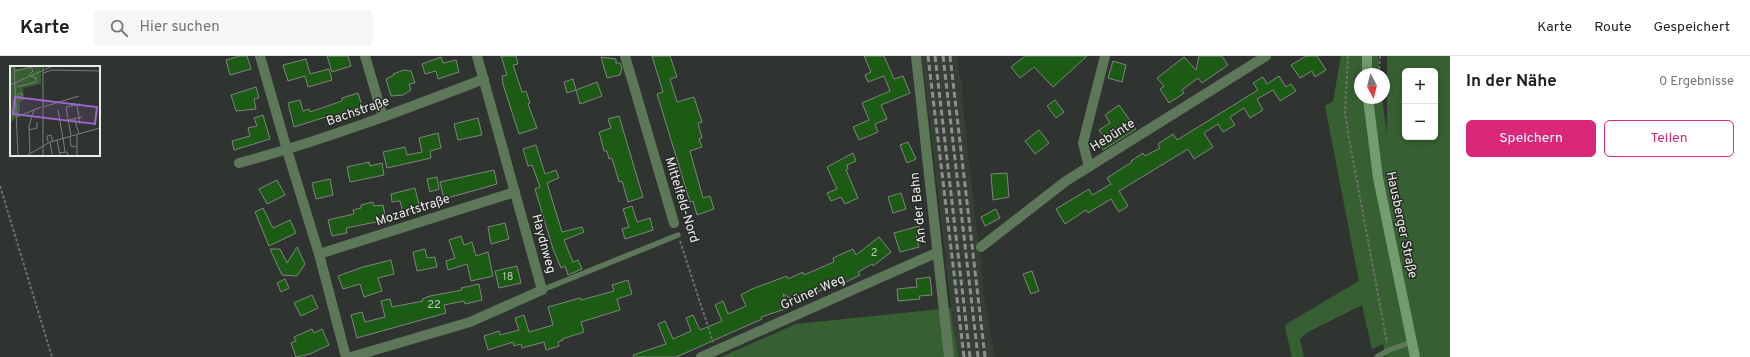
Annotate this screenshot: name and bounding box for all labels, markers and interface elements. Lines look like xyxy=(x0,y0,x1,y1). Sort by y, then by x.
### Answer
search box xyxy=(94,10,374,46)
text: Karte xyxy=(20,16,70,40)
icon: search xyxy=(108,17,130,39)
text: Hier suchen xyxy=(140,18,220,37)
text: Karte xyxy=(1537,19,1572,36)
text: Route xyxy=(1594,19,1631,36)
text: Gespeichert xyxy=(1653,19,1730,36)
inset map xyxy=(10,66,100,156)
north arrow xyxy=(1354,68,1390,104)
map controls xyxy=(1402,68,1438,140)
button: + xyxy=(1402,68,1438,104)
text: In der Nähe xyxy=(1466,71,1557,93)
text: 0 Ergebnisse xyxy=(1659,74,1734,90)
street label: Bachstraße xyxy=(324,94,392,130)
button: − xyxy=(1402,104,1438,140)
street label: Hebünte xyxy=(1088,116,1138,156)
button: Speichern xyxy=(1466,120,1596,157)
button: Teilen xyxy=(1604,120,1734,157)
street label: Mittelfeld-Nord xyxy=(660,155,702,245)
street label: Hausberger Straße xyxy=(1382,170,1420,280)
street label: An der Bahn xyxy=(907,171,931,245)
street label: Mozartstraße xyxy=(374,191,452,231)
street label: Haydnweg xyxy=(527,213,559,275)
house number: 2 xyxy=(871,246,877,260)
house number: 18 xyxy=(503,270,513,284)
street label: Grüner Weg xyxy=(778,272,848,314)
house number: 22 xyxy=(427,298,441,312)

